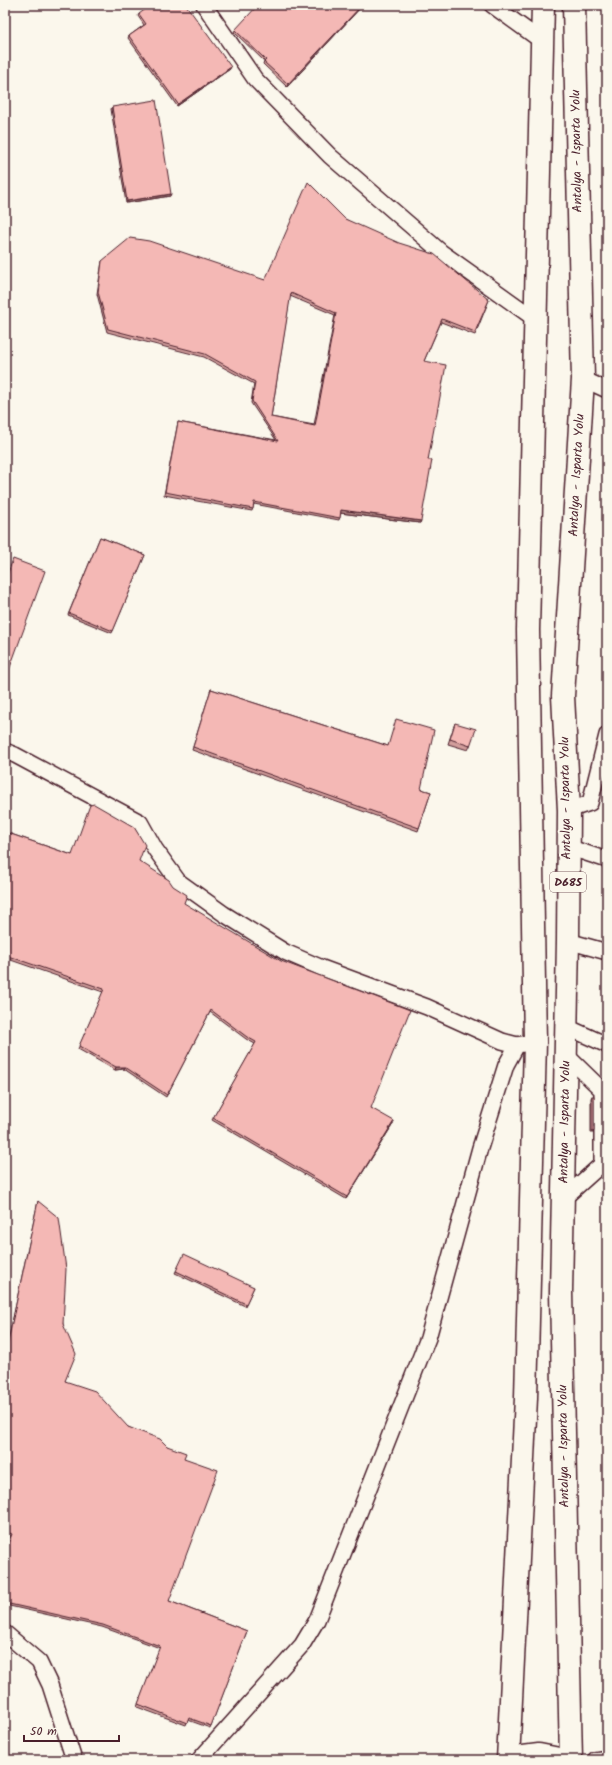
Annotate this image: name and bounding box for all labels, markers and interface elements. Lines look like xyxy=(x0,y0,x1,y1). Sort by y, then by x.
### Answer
street label: Antalya - Isparta Yolu xyxy=(565,89,589,213)
street label: Antalya - Isparta Yolu xyxy=(563,412,591,537)
street label: Antalya - Isparta Yolu xyxy=(554,736,578,860)
road number: D685 xyxy=(550,872,586,892)
street label: Antalya - Isparta Yolu xyxy=(553,1060,577,1184)
street label: Antalya - Isparta Yolu xyxy=(552,1384,576,1508)
scale bar xyxy=(24,1717,119,1743)
text: 50 m xyxy=(30,1722,57,1741)

